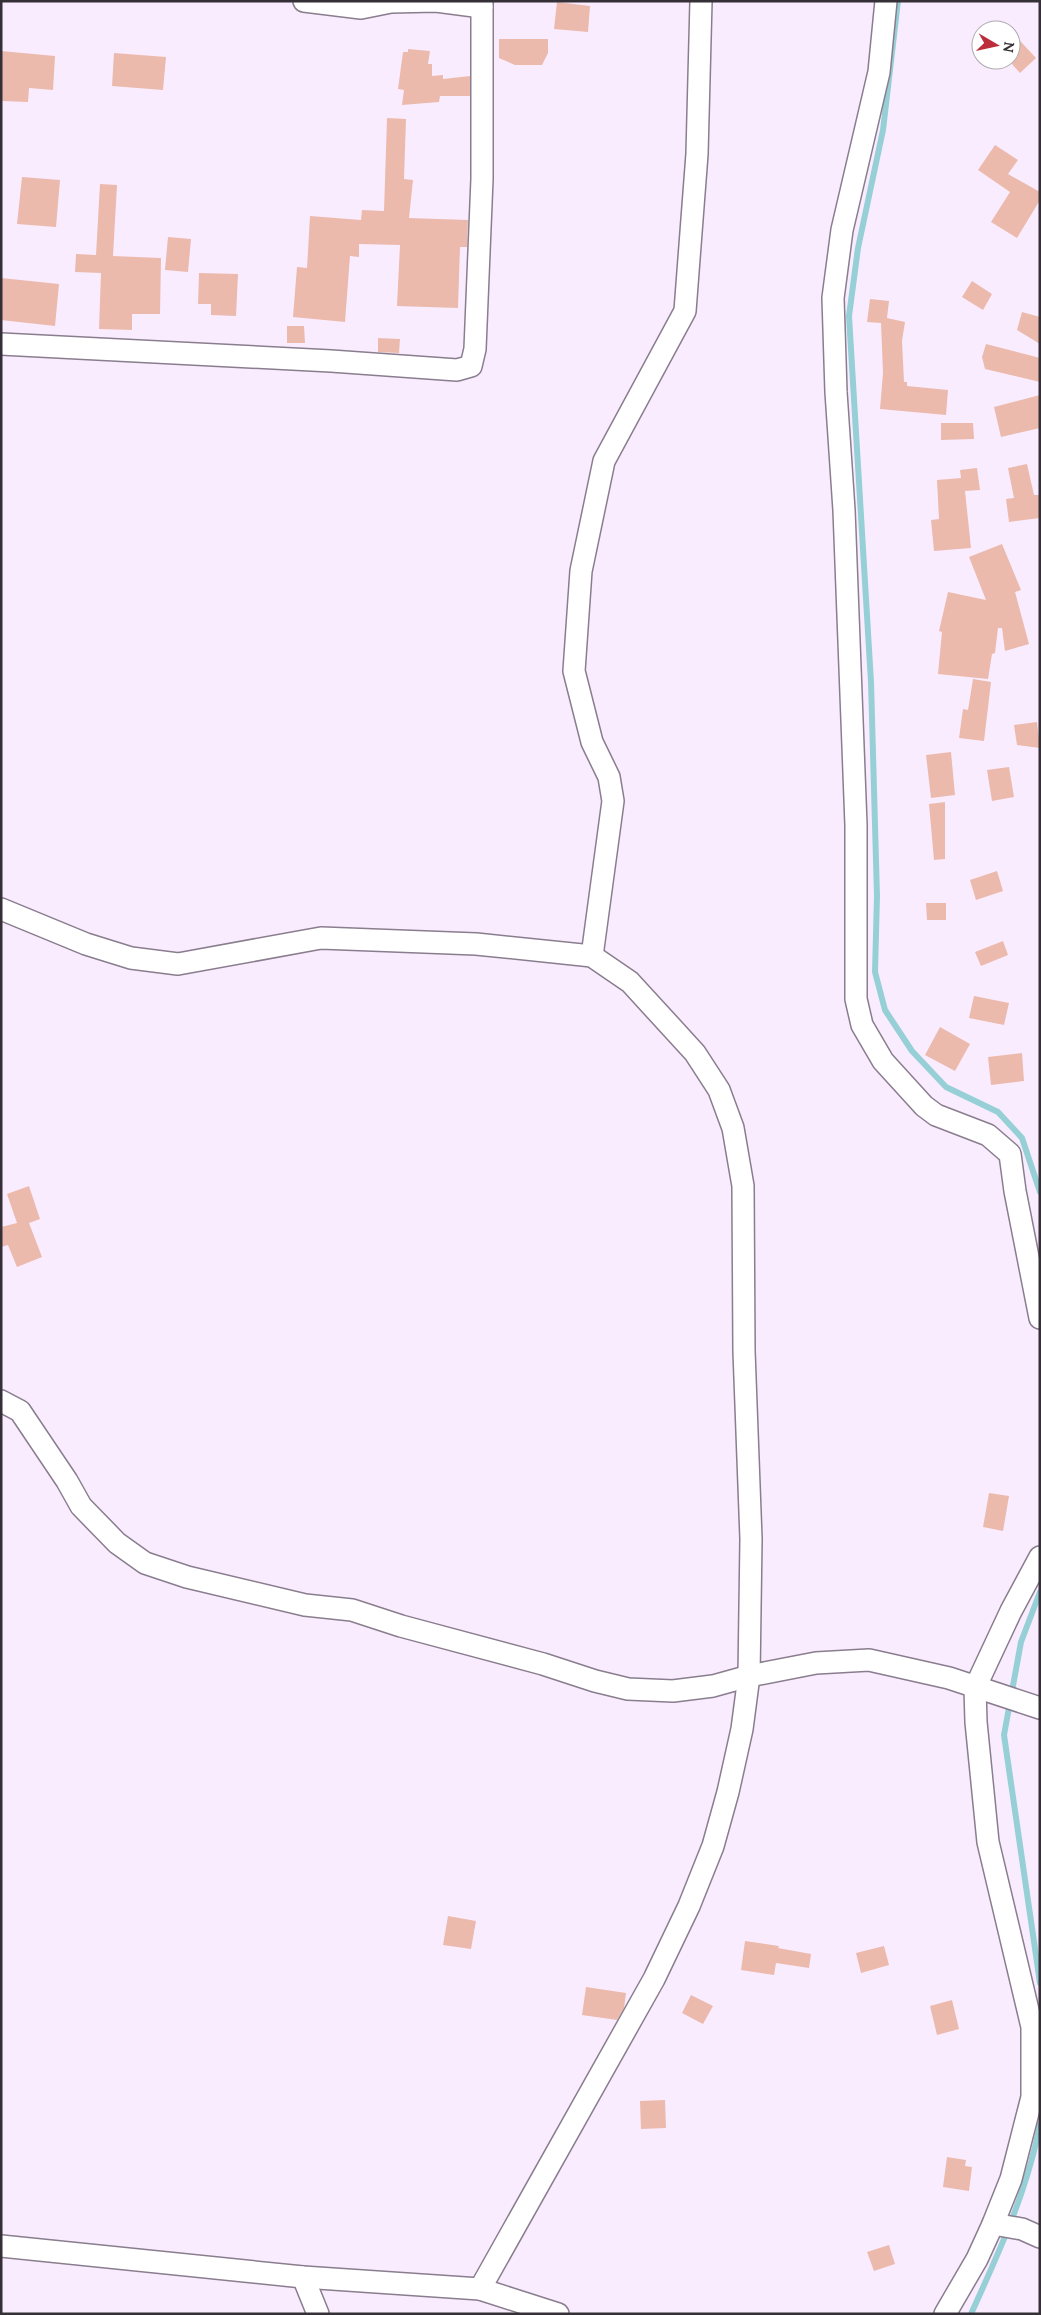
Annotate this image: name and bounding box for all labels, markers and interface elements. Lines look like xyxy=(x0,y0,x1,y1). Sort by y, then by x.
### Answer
north arrow xyxy=(971,20,1021,70)
text: N xyxy=(999,40,1019,54)

